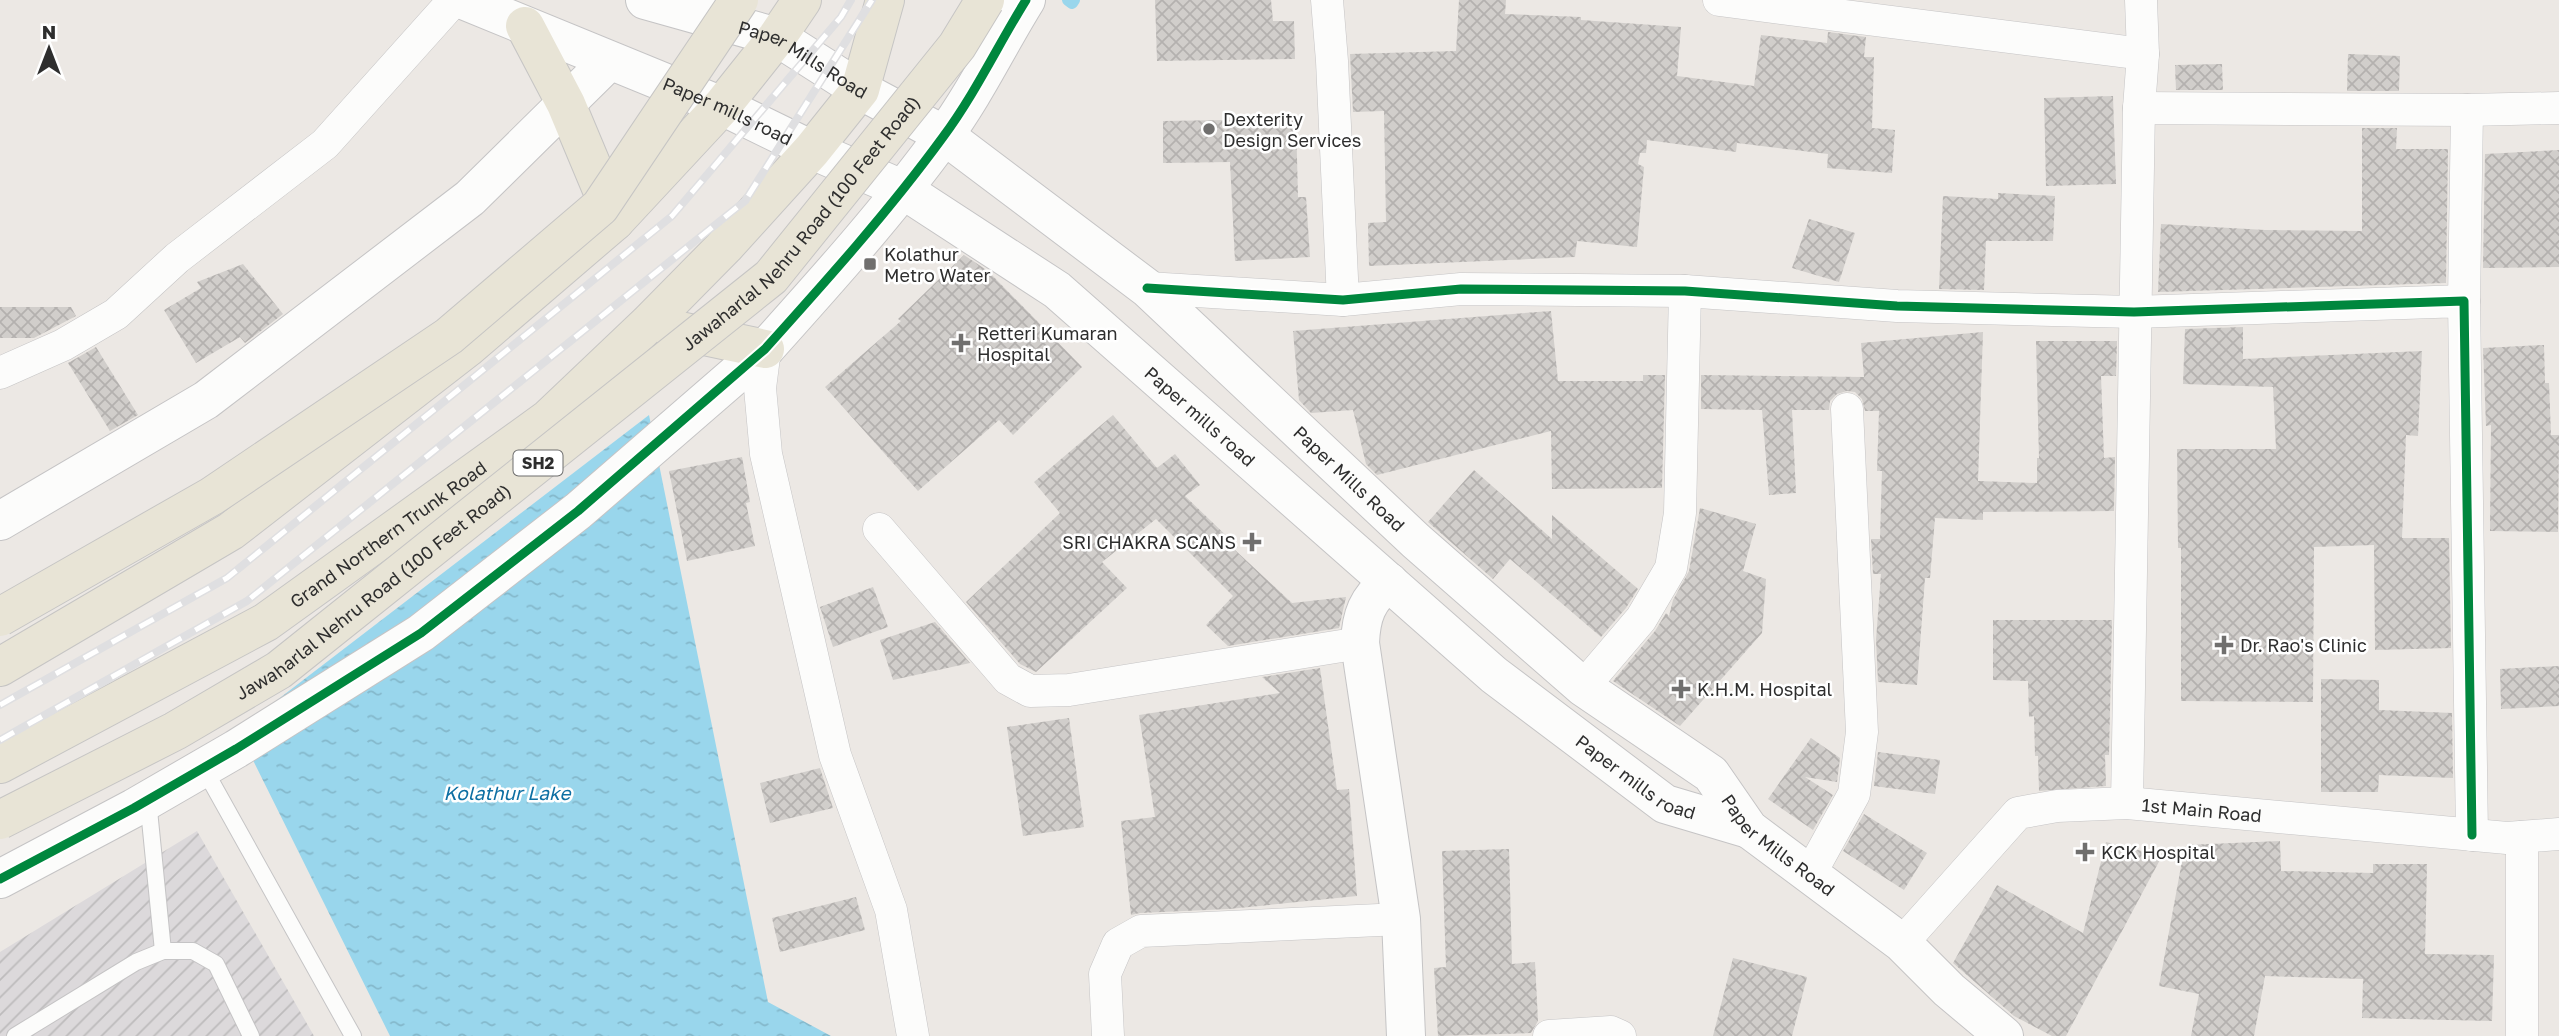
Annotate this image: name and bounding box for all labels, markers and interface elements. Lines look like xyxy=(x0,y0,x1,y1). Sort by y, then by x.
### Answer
north arrow xyxy=(14,14,84,84)
street label: Paper Mills Road xyxy=(736,16,871,103)
text: N xyxy=(42,20,56,43)
street label: Paper mills road xyxy=(660,72,796,150)
street label: Jawaharlal Nehru Road (100 Feet Road) xyxy=(677,91,924,355)
place label: Dexterity Design Services xyxy=(1223,108,1361,151)
marker: Dexterity Design Services xyxy=(1201,121,1217,137)
place label: Kolathur Metro Water xyxy=(884,243,990,286)
marker: Kolathur Metro Water xyxy=(862,256,878,272)
place label: Retteri Kumaran Hospital xyxy=(977,322,1118,365)
marker: Retteri Kumaran Hospital xyxy=(951,333,971,353)
street label: Paper mills road xyxy=(1140,362,1260,471)
street label: Paper Mills Road xyxy=(1289,421,1410,536)
road number: SH2 xyxy=(514,450,562,476)
street label: Grand Northern Trunk Road xyxy=(286,456,491,612)
street label: Jawaharlal Nehru Road (100 Feet Road) xyxy=(231,479,515,704)
place label: SRI CHAKRA SCANS xyxy=(1062,531,1236,553)
marker: SRI CHAKRA SCANS xyxy=(1242,532,1262,552)
place label: Dr. Rao's Clinic xyxy=(2240,634,2367,656)
marker: Dr. Rao's Clinic xyxy=(2214,635,2234,655)
place label: K.H.M. Hospital xyxy=(1697,678,1833,700)
marker: K.H.M. Hospital xyxy=(1671,679,1691,699)
street label: Paper mills road xyxy=(1572,730,1698,823)
water label: Kolathur Lake xyxy=(444,781,572,804)
street label: Paper Mills Road xyxy=(1717,790,1839,900)
street label: 1st Main Road xyxy=(2141,793,2263,826)
place label: KCK Hospital xyxy=(2101,841,2216,863)
marker: KCK Hospital xyxy=(2075,842,2095,862)

